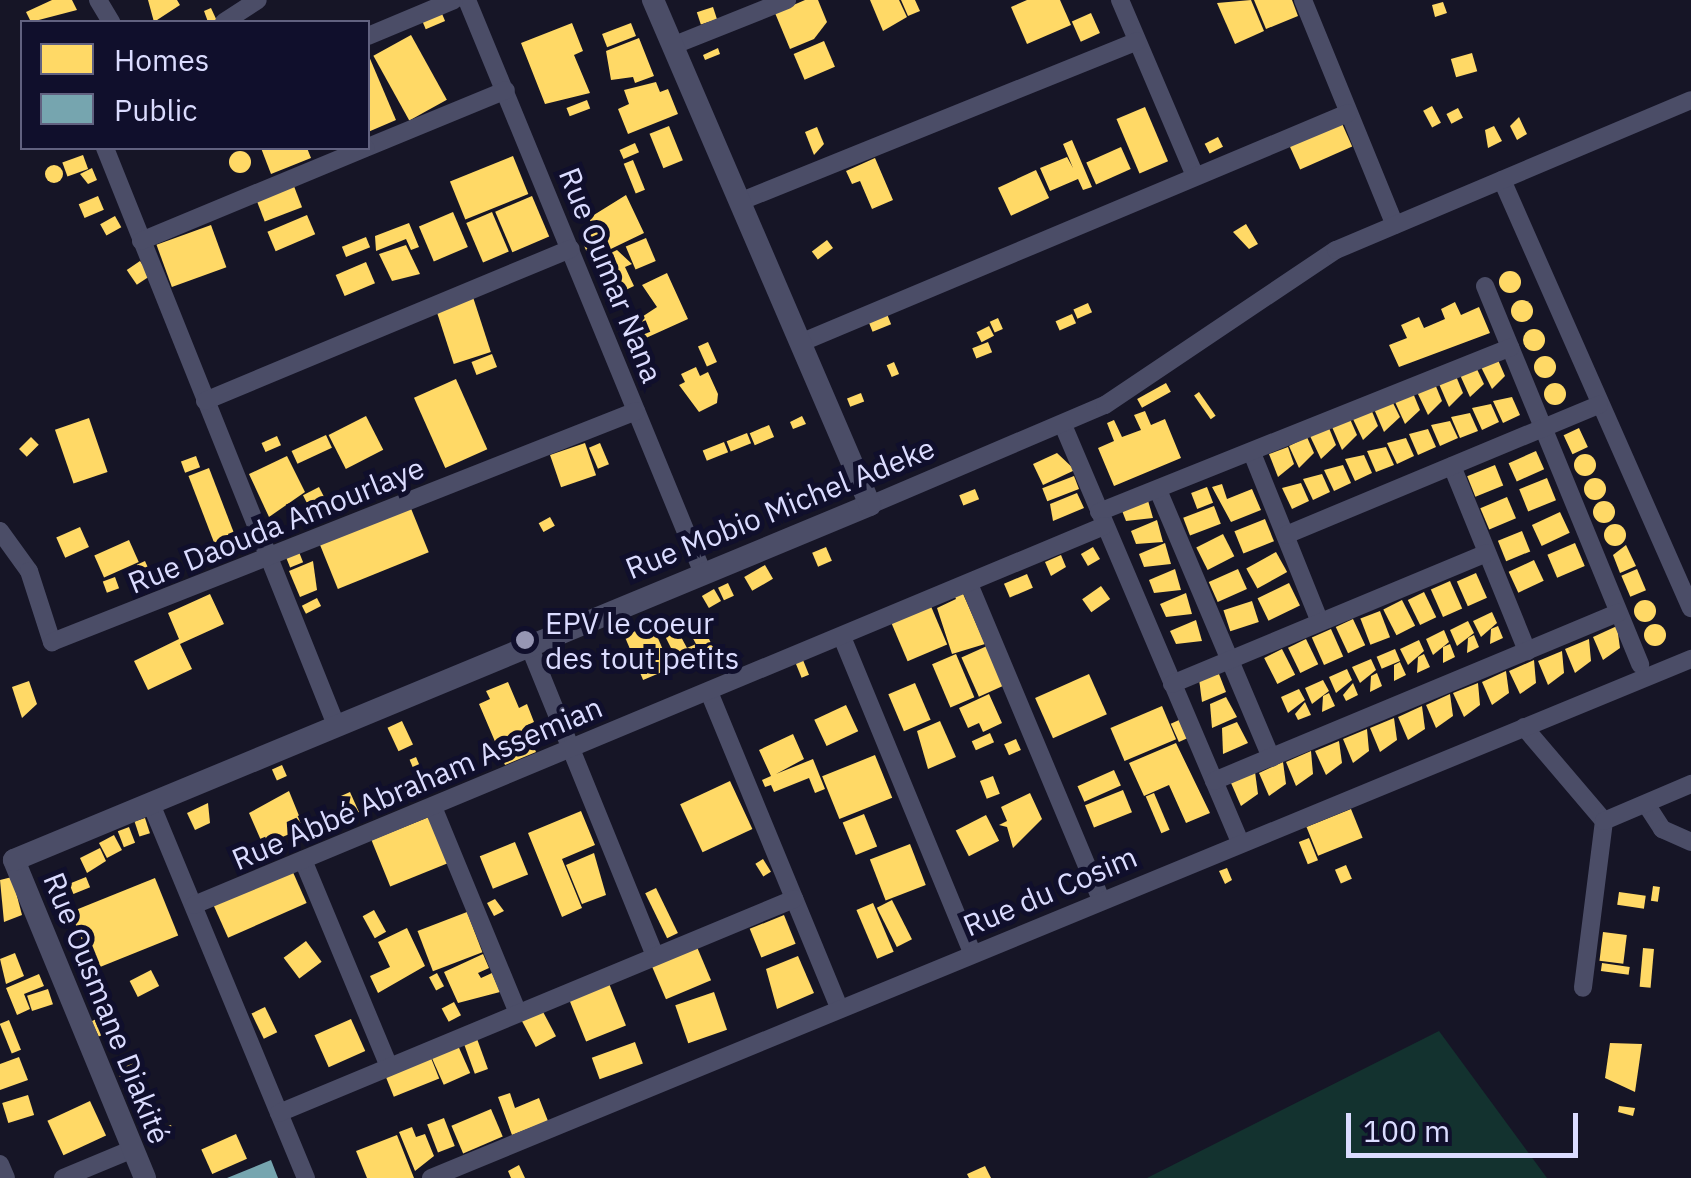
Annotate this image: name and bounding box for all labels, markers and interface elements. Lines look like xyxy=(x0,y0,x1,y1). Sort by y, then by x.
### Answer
legend xyxy=(20,20,370,150)
text: Homes xyxy=(114,40,209,79)
text: Public xyxy=(114,90,197,129)
street label: Rue Oumar Nana xyxy=(551,162,671,388)
street label: Rue Mobio Michel Adeke xyxy=(620,429,940,587)
street label: Rue Daouda Amourlaye xyxy=(123,449,429,601)
place label: EPV le coeur des tout petits xyxy=(545,605,739,676)
marker: EPV le coeur des tout petits xyxy=(514,629,536,651)
street label: Rue Abbé Abraham Assemian xyxy=(226,689,608,877)
street label: Rue du Cosim xyxy=(958,838,1142,944)
street label: Rue Ousmane Diakité xyxy=(36,867,178,1149)
scale bar xyxy=(1351,1093,1584,1155)
text: 100 m xyxy=(1363,1111,1450,1150)

